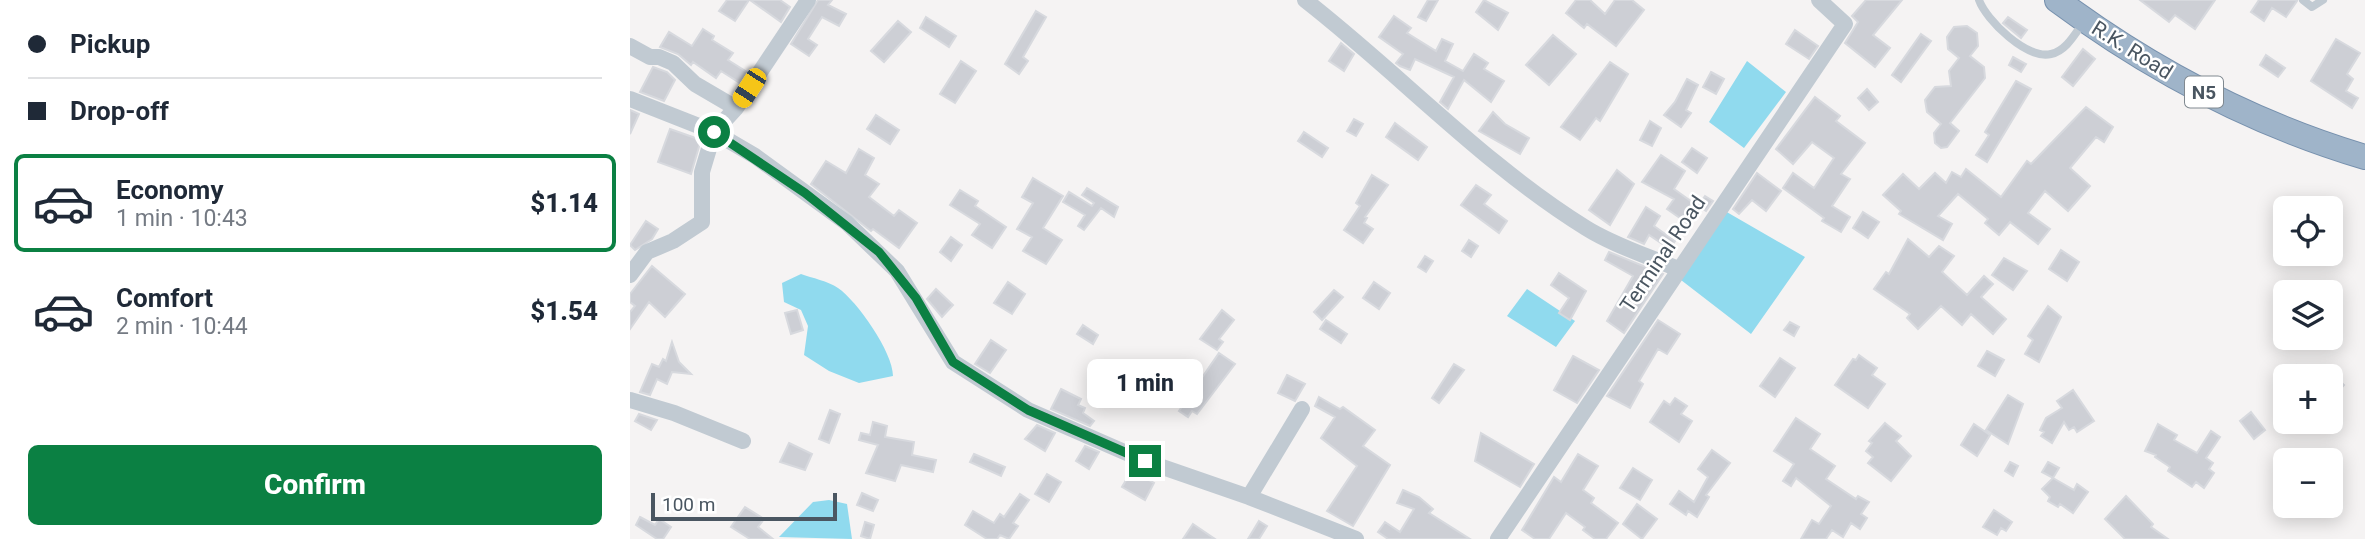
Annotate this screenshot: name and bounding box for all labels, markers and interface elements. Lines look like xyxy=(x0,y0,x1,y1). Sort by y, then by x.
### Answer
street label: R.K. Road xyxy=(2087,16,2177,84)
text: Pickup xyxy=(70,29,150,59)
car xyxy=(729,65,770,111)
road number: N5 xyxy=(2185,76,2223,108)
text: Drop-off xyxy=(70,96,169,126)
route start xyxy=(698,116,730,148)
icon: car xyxy=(32,172,95,235)
text: Economy xyxy=(116,175,223,205)
text: $1.14 xyxy=(530,188,598,218)
street label: Terminal Road xyxy=(1615,191,1711,317)
map controls xyxy=(2273,196,2343,518)
button: locate xyxy=(2273,196,2343,266)
text: 1 min · 10:43 xyxy=(116,205,248,232)
icon: car xyxy=(32,280,95,343)
button: layers xyxy=(2273,280,2343,350)
text: Comfort xyxy=(116,283,213,313)
text: $1.54 xyxy=(530,296,598,326)
text: 2 min · 10:44 xyxy=(116,313,248,340)
callout: 1 min xyxy=(1087,360,1203,408)
button: + xyxy=(2273,364,2343,434)
text: 1 min xyxy=(1116,370,1174,397)
button: Confirm xyxy=(28,445,602,525)
route end xyxy=(1129,445,1161,477)
button: − xyxy=(2273,448,2343,518)
scale bar xyxy=(651,490,836,522)
text: 100 m xyxy=(662,493,715,516)

